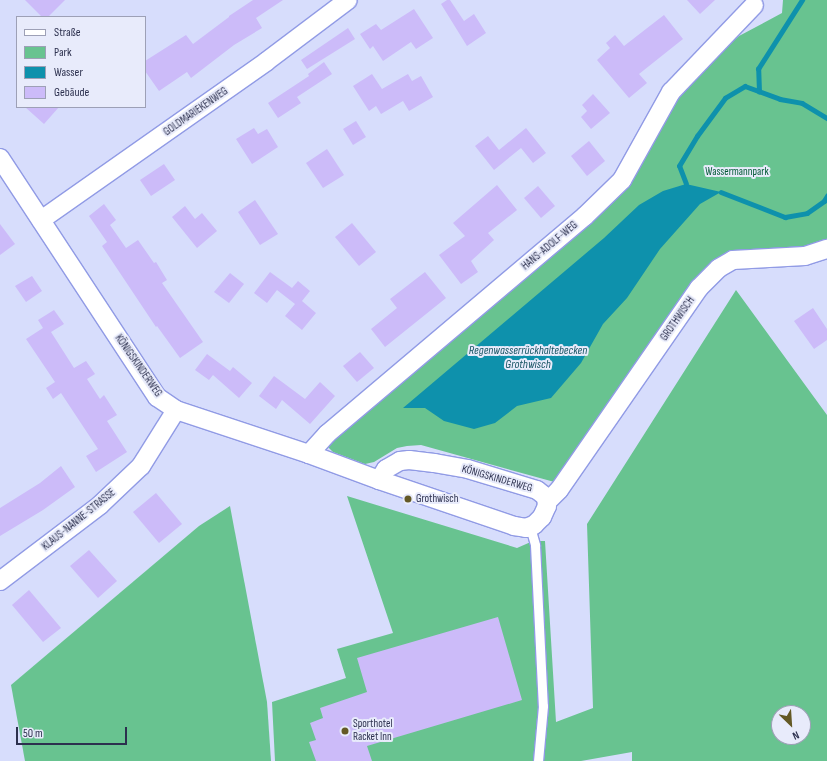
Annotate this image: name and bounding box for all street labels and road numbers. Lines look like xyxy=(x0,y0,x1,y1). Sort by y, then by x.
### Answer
street label: GOLDMARIEKENWEG xyxy=(161,85,231,139)
street label: HANS-ADOLF-WEG xyxy=(519,219,581,273)
street label: GROTHWISCH xyxy=(658,294,698,344)
street label: KÖNIGSKINDERWEG xyxy=(112,332,164,400)
street label: KÖNIGSKINDERWEG xyxy=(460,463,534,495)
street label: KLAUS-NANNE-STRASSE xyxy=(40,486,118,554)

